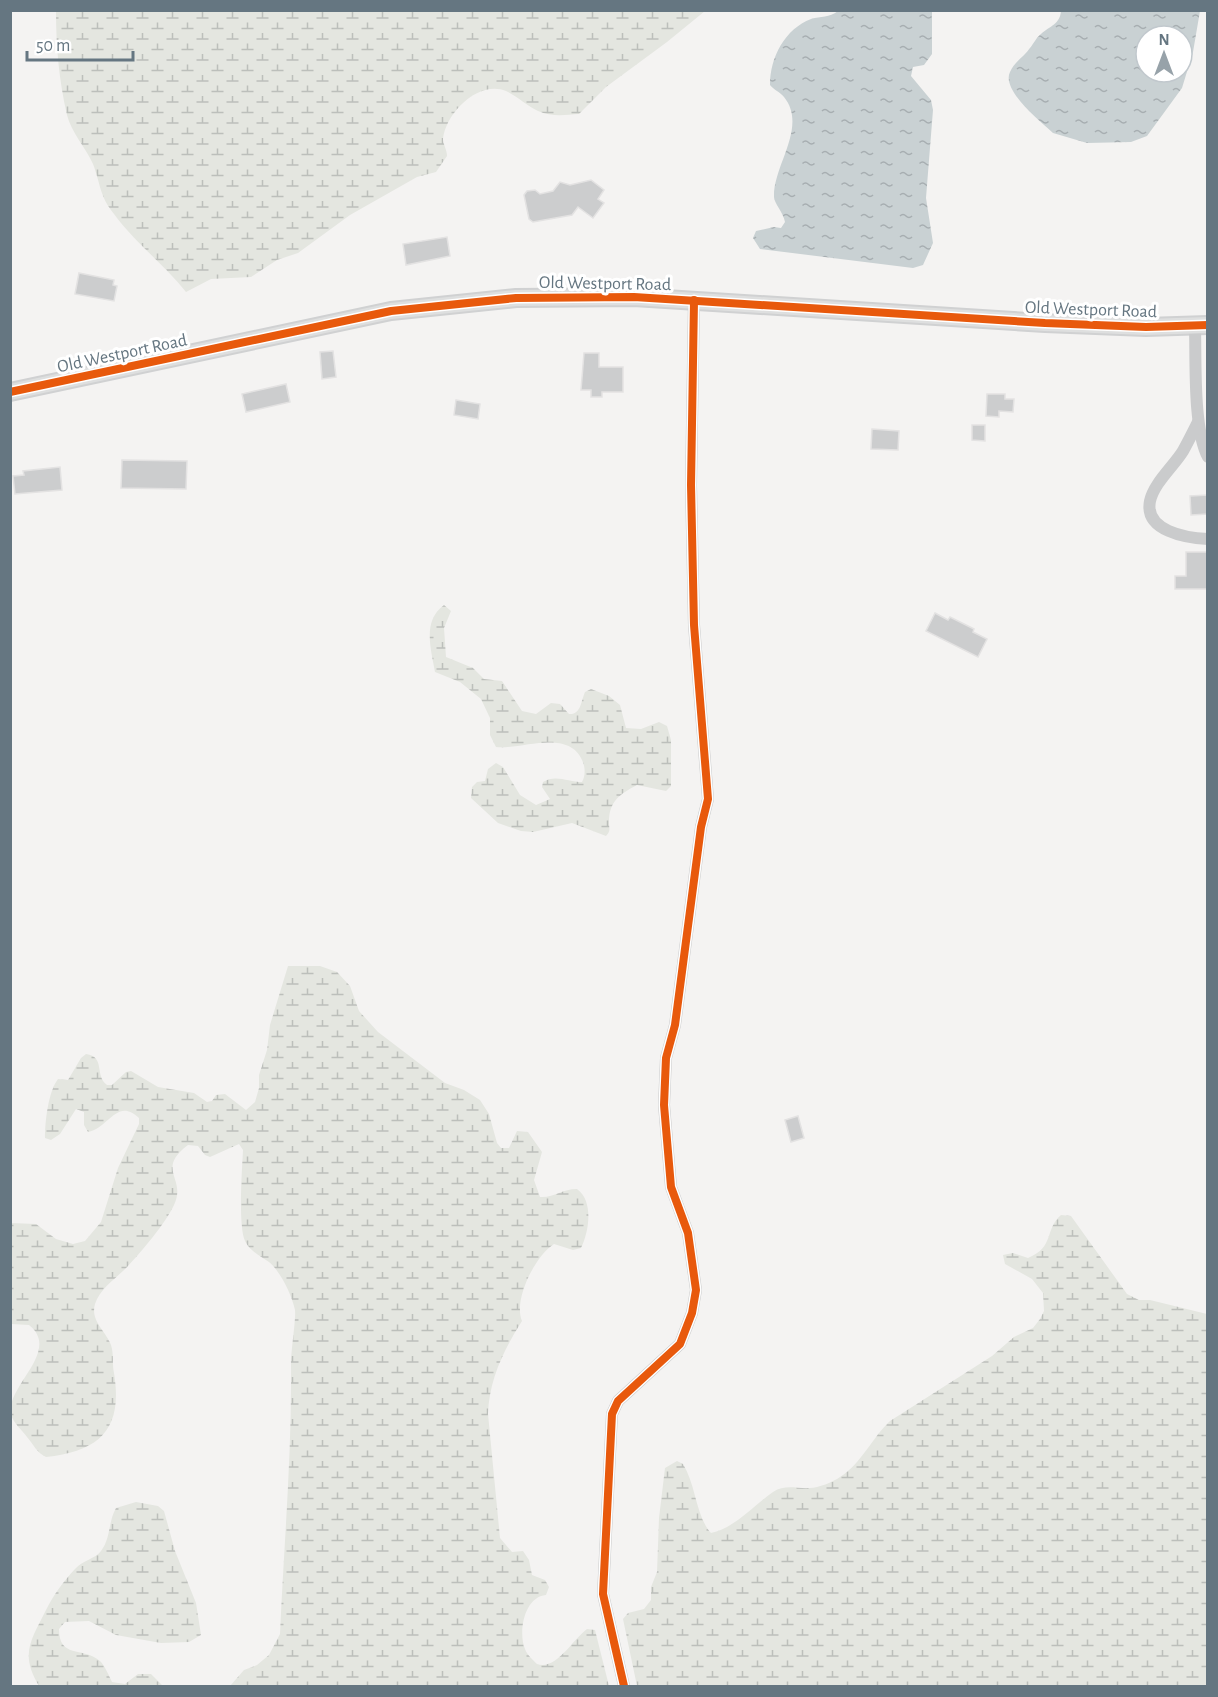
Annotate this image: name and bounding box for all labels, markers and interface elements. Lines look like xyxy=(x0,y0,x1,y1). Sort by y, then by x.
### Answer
scale bar xyxy=(27,24,134,62)
north arrow xyxy=(1134,24,1194,84)
text: N xyxy=(1158,32,1170,48)
text: 50 m xyxy=(36,37,70,55)
street label: Old Westport Road xyxy=(539,274,671,294)
street label: Old Westport Road xyxy=(1025,299,1157,321)
street label: Old Westport Road xyxy=(56,331,189,377)

